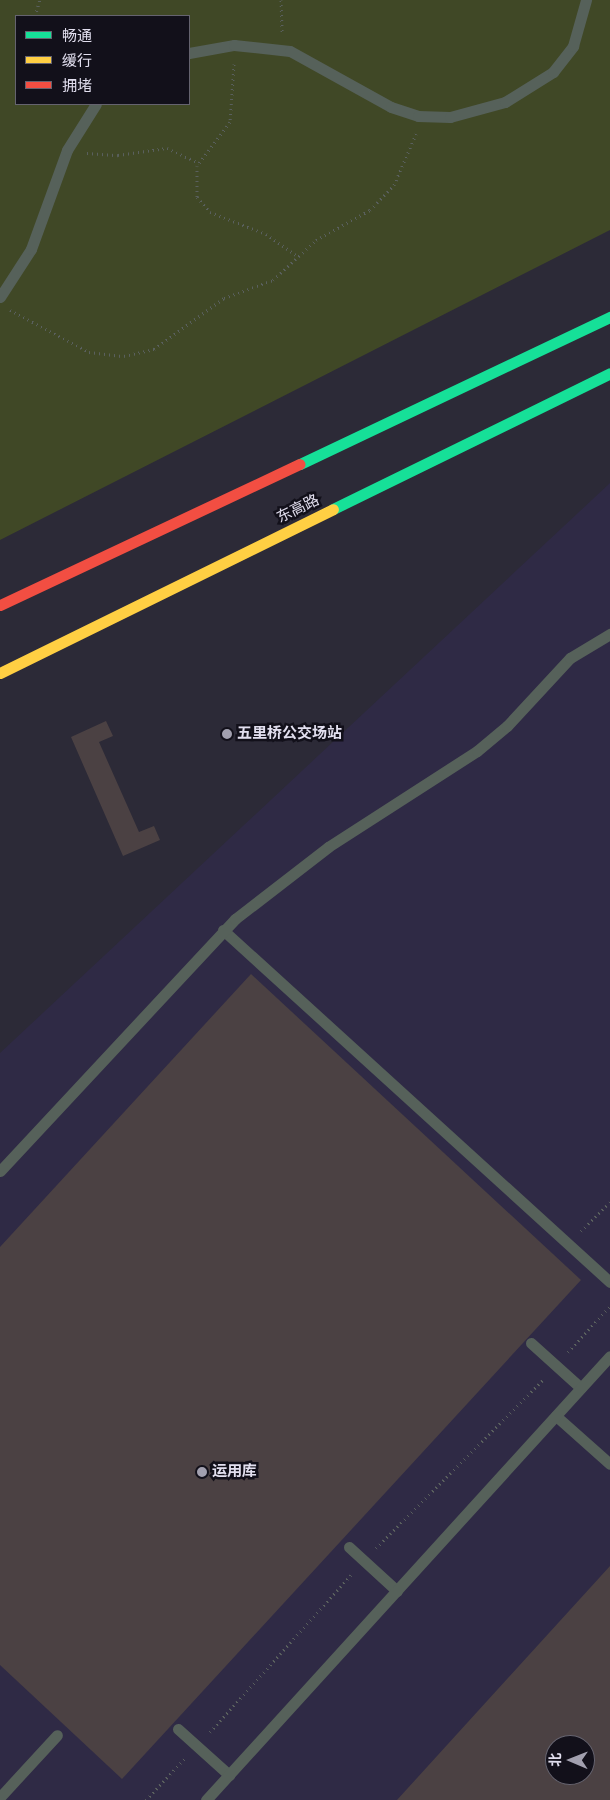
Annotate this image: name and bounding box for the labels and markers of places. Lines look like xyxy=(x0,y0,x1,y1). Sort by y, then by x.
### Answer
place label: 五里桥公交场站 xyxy=(237,725,342,743)
marker: 五里桥公交场站 xyxy=(221,728,233,740)
place label: 运用库 xyxy=(212,1463,257,1481)
marker: 运用库 xyxy=(196,1466,208,1478)

